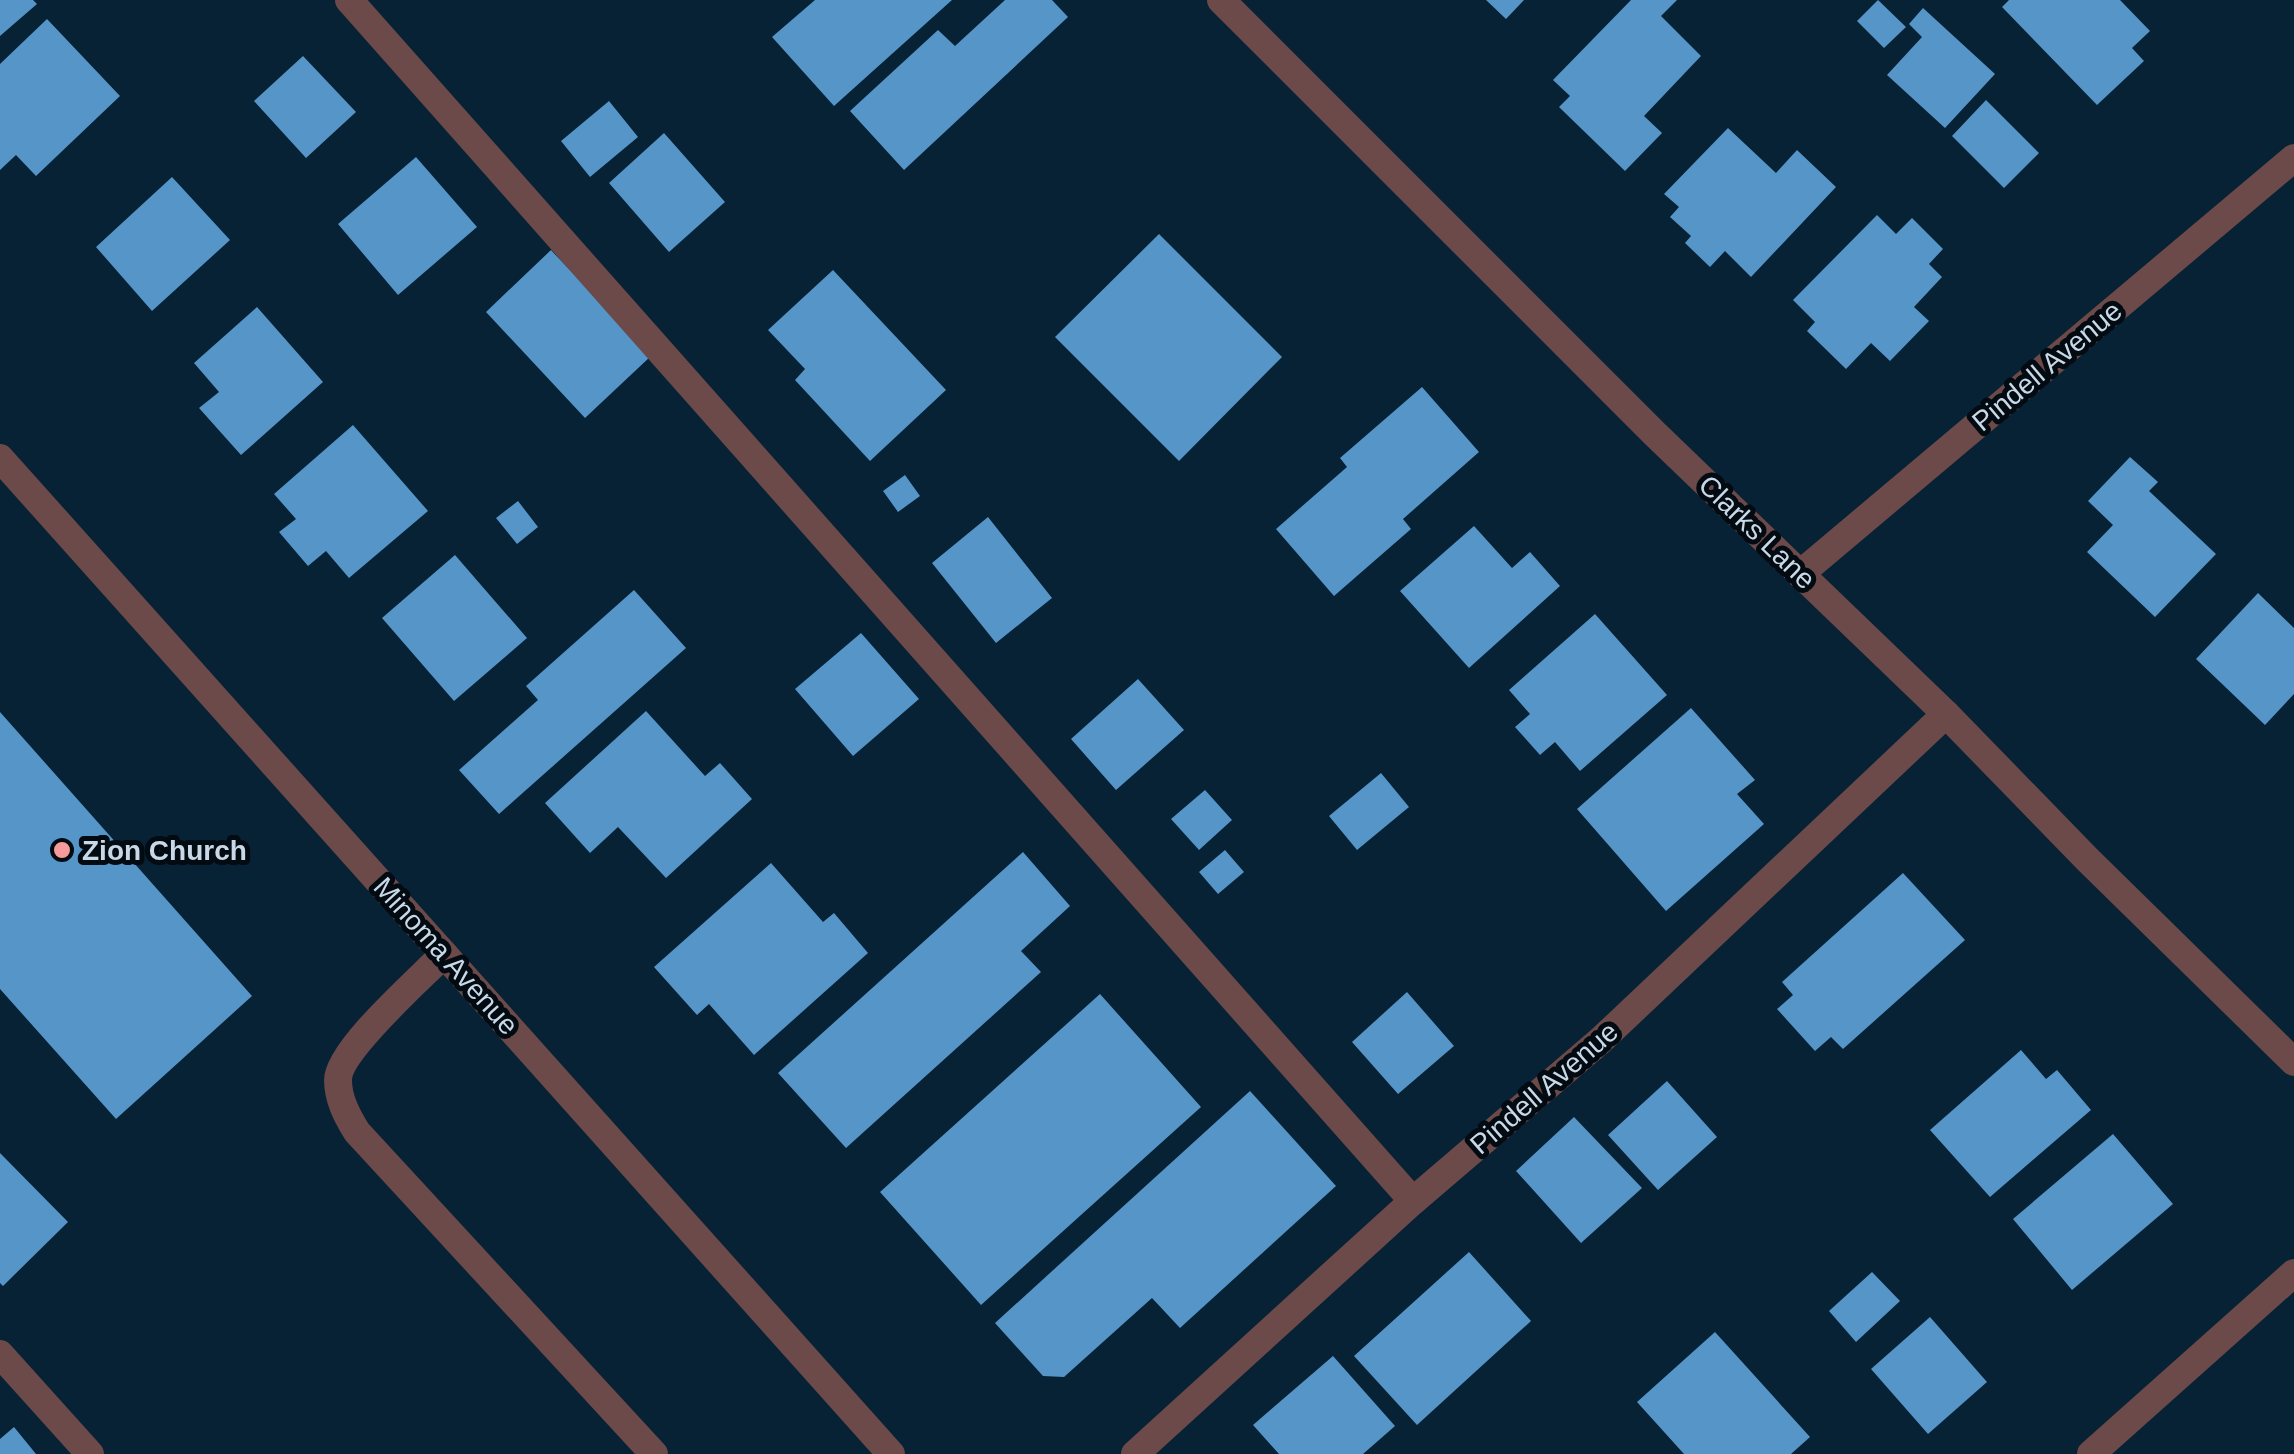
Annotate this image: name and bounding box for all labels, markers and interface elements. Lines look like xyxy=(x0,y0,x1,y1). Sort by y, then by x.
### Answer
street label: Pindell Avenue xyxy=(1966,295,2128,437)
street label: Clarks Lane xyxy=(1692,469,1822,595)
place label: Zion Church xyxy=(82,835,247,866)
marker: Zion Church xyxy=(51,839,73,861)
street label: Minoma Avenue xyxy=(367,871,525,1041)
street label: Pindell Avenue xyxy=(1464,1016,1624,1160)

